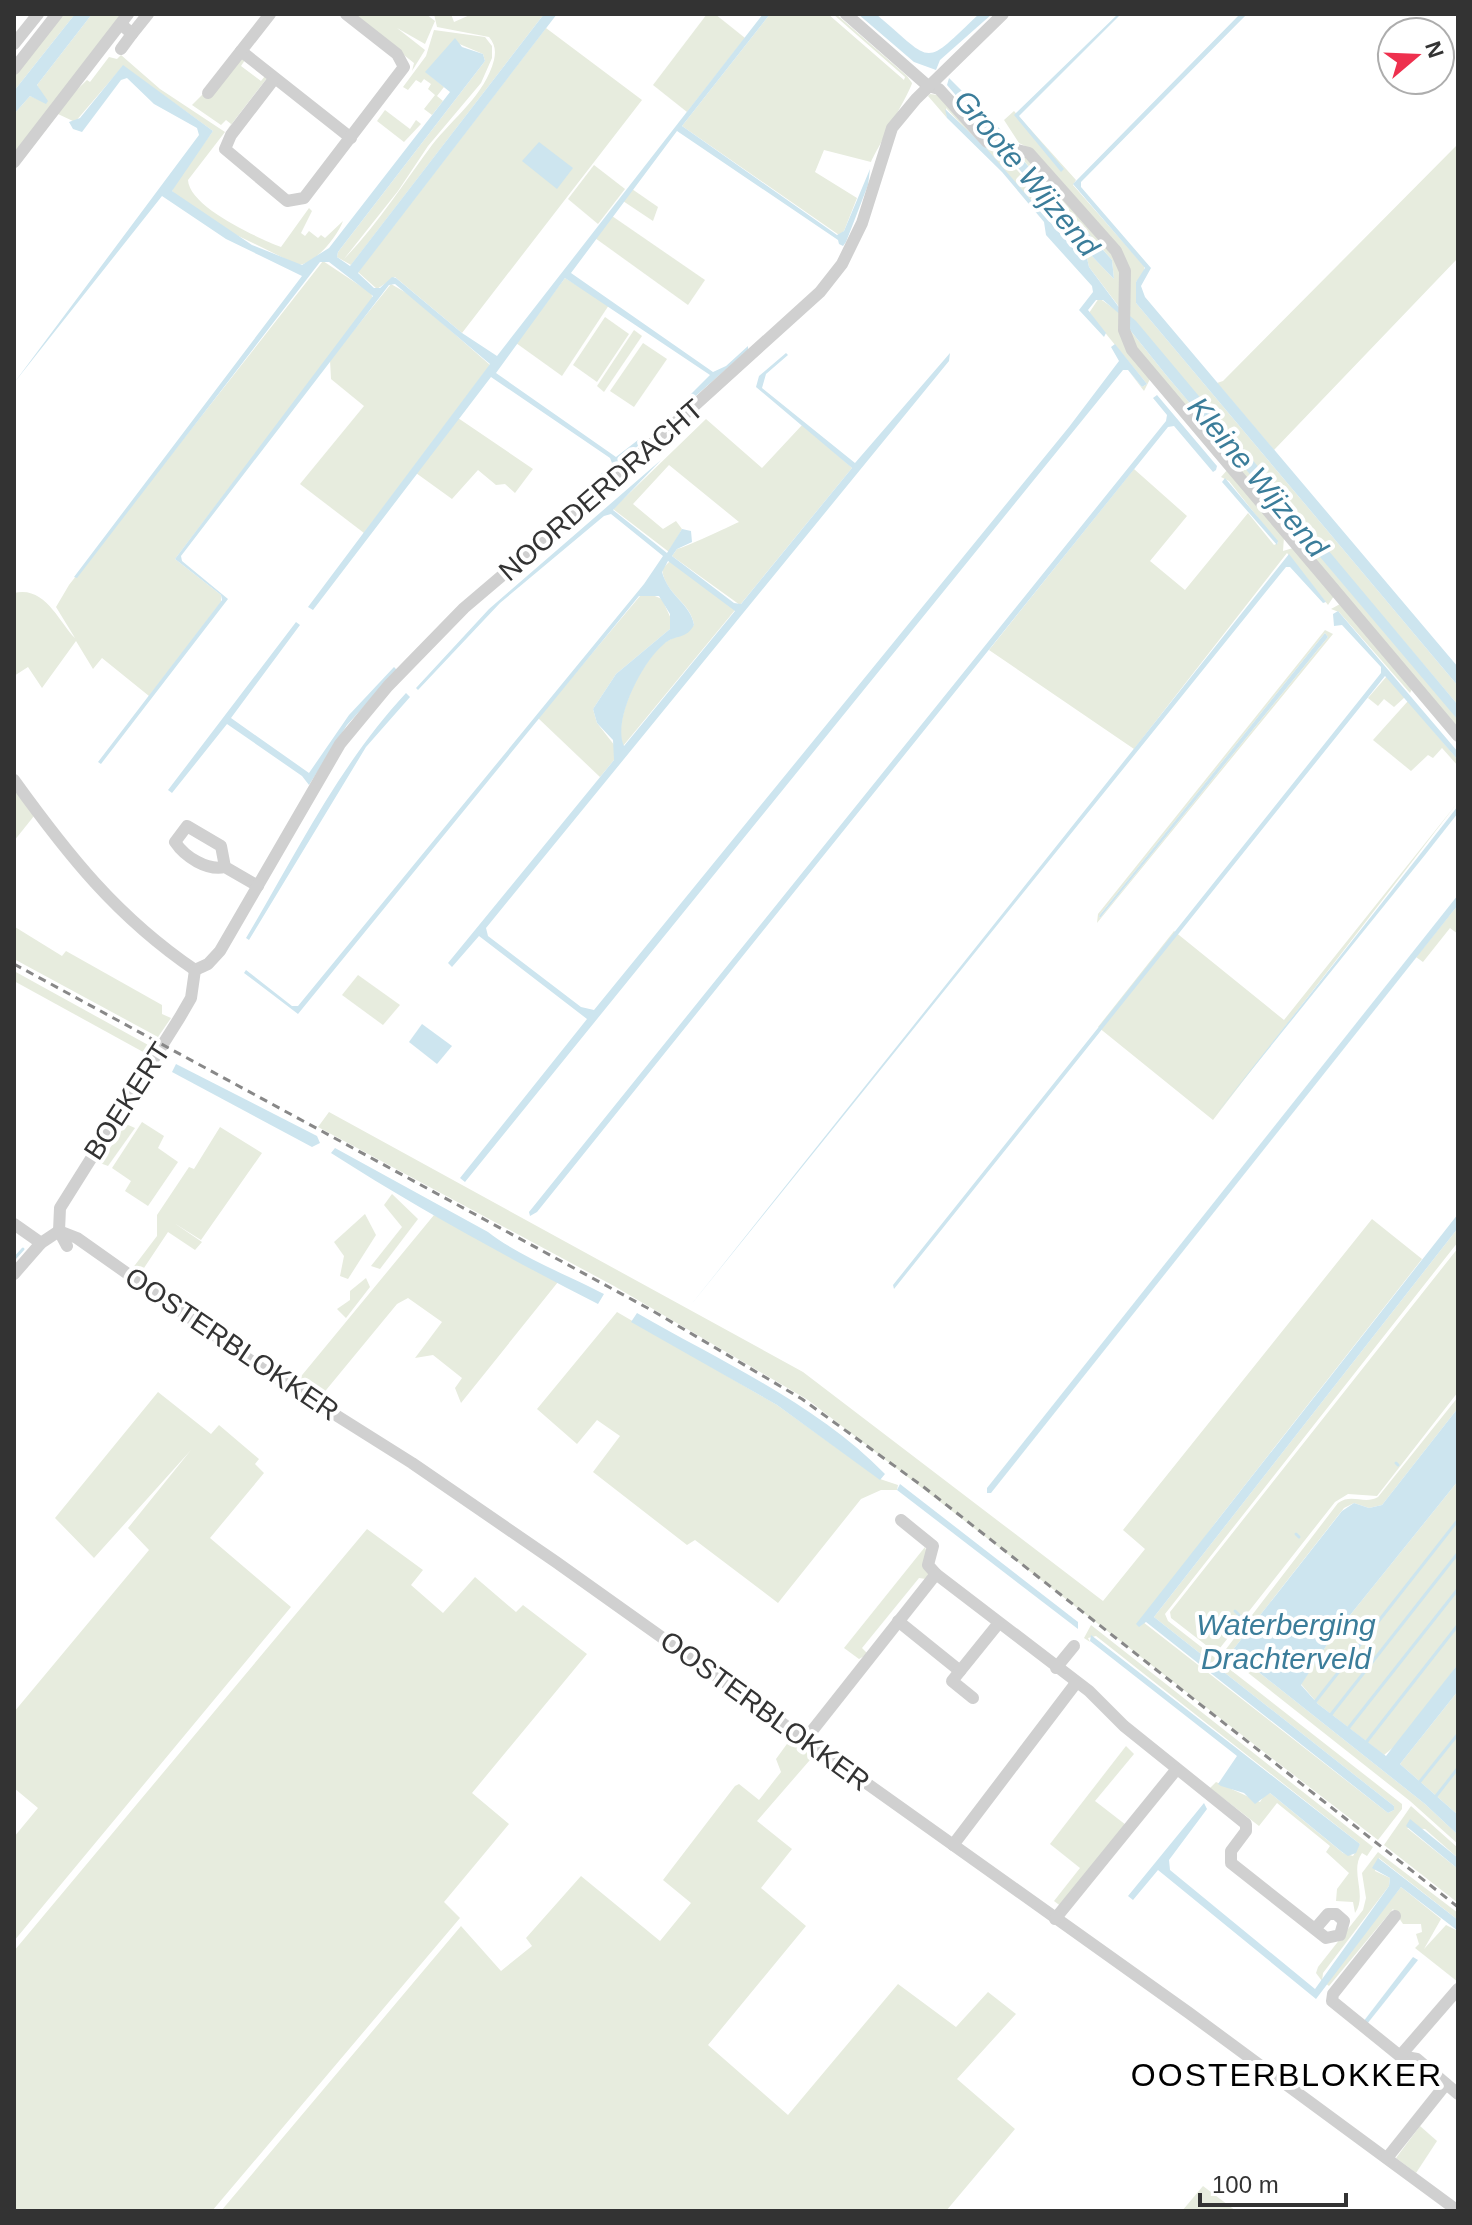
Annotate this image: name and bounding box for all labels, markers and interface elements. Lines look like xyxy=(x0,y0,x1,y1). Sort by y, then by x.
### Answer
north arrow xyxy=(1376,16,1456,96)
text: N xyxy=(1420,38,1449,61)
water label: Groote Wijzend xyxy=(948,83,1107,264)
water label: Kleine Wijzend xyxy=(1182,390,1335,565)
street label: NOORDERDRACHT xyxy=(493,393,709,587)
street label: BOEKERT xyxy=(78,1037,176,1165)
street label: OOSTERBLOKKER xyxy=(119,1261,345,1427)
water label: Waterberging Drachterveld xyxy=(1196,1608,1376,1675)
street label: OOSTERBLOKKER xyxy=(655,1625,875,1797)
district label: OOSTERBLOKKER xyxy=(1131,2057,1443,2093)
scale bar xyxy=(1200,2157,1346,2207)
text: 100 m xyxy=(1212,2171,1279,2198)

